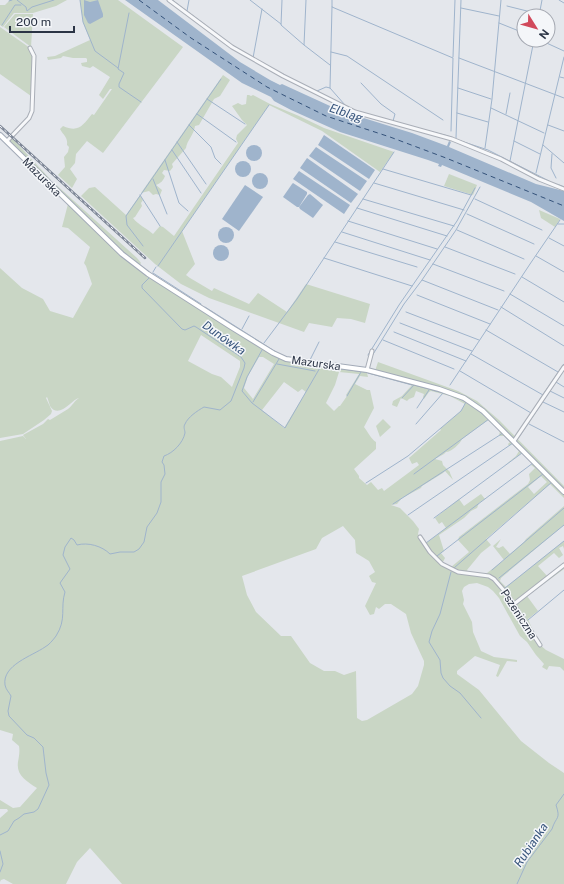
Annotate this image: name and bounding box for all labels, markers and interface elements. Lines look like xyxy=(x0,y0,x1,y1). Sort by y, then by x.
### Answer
scale bar xyxy=(10,8,74,34)
north arrow xyxy=(516,8,556,48)
text: 200 m xyxy=(16,15,51,29)
text: N xyxy=(537,27,551,41)
water label: Elbląg xyxy=(327,101,365,126)
street label: Mazurska xyxy=(20,155,64,199)
water label: Dunówka xyxy=(200,318,248,358)
street label: Mazurska xyxy=(291,354,341,372)
street label: Pszeniczna xyxy=(499,587,539,641)
water label: Rubianka xyxy=(511,820,551,870)

